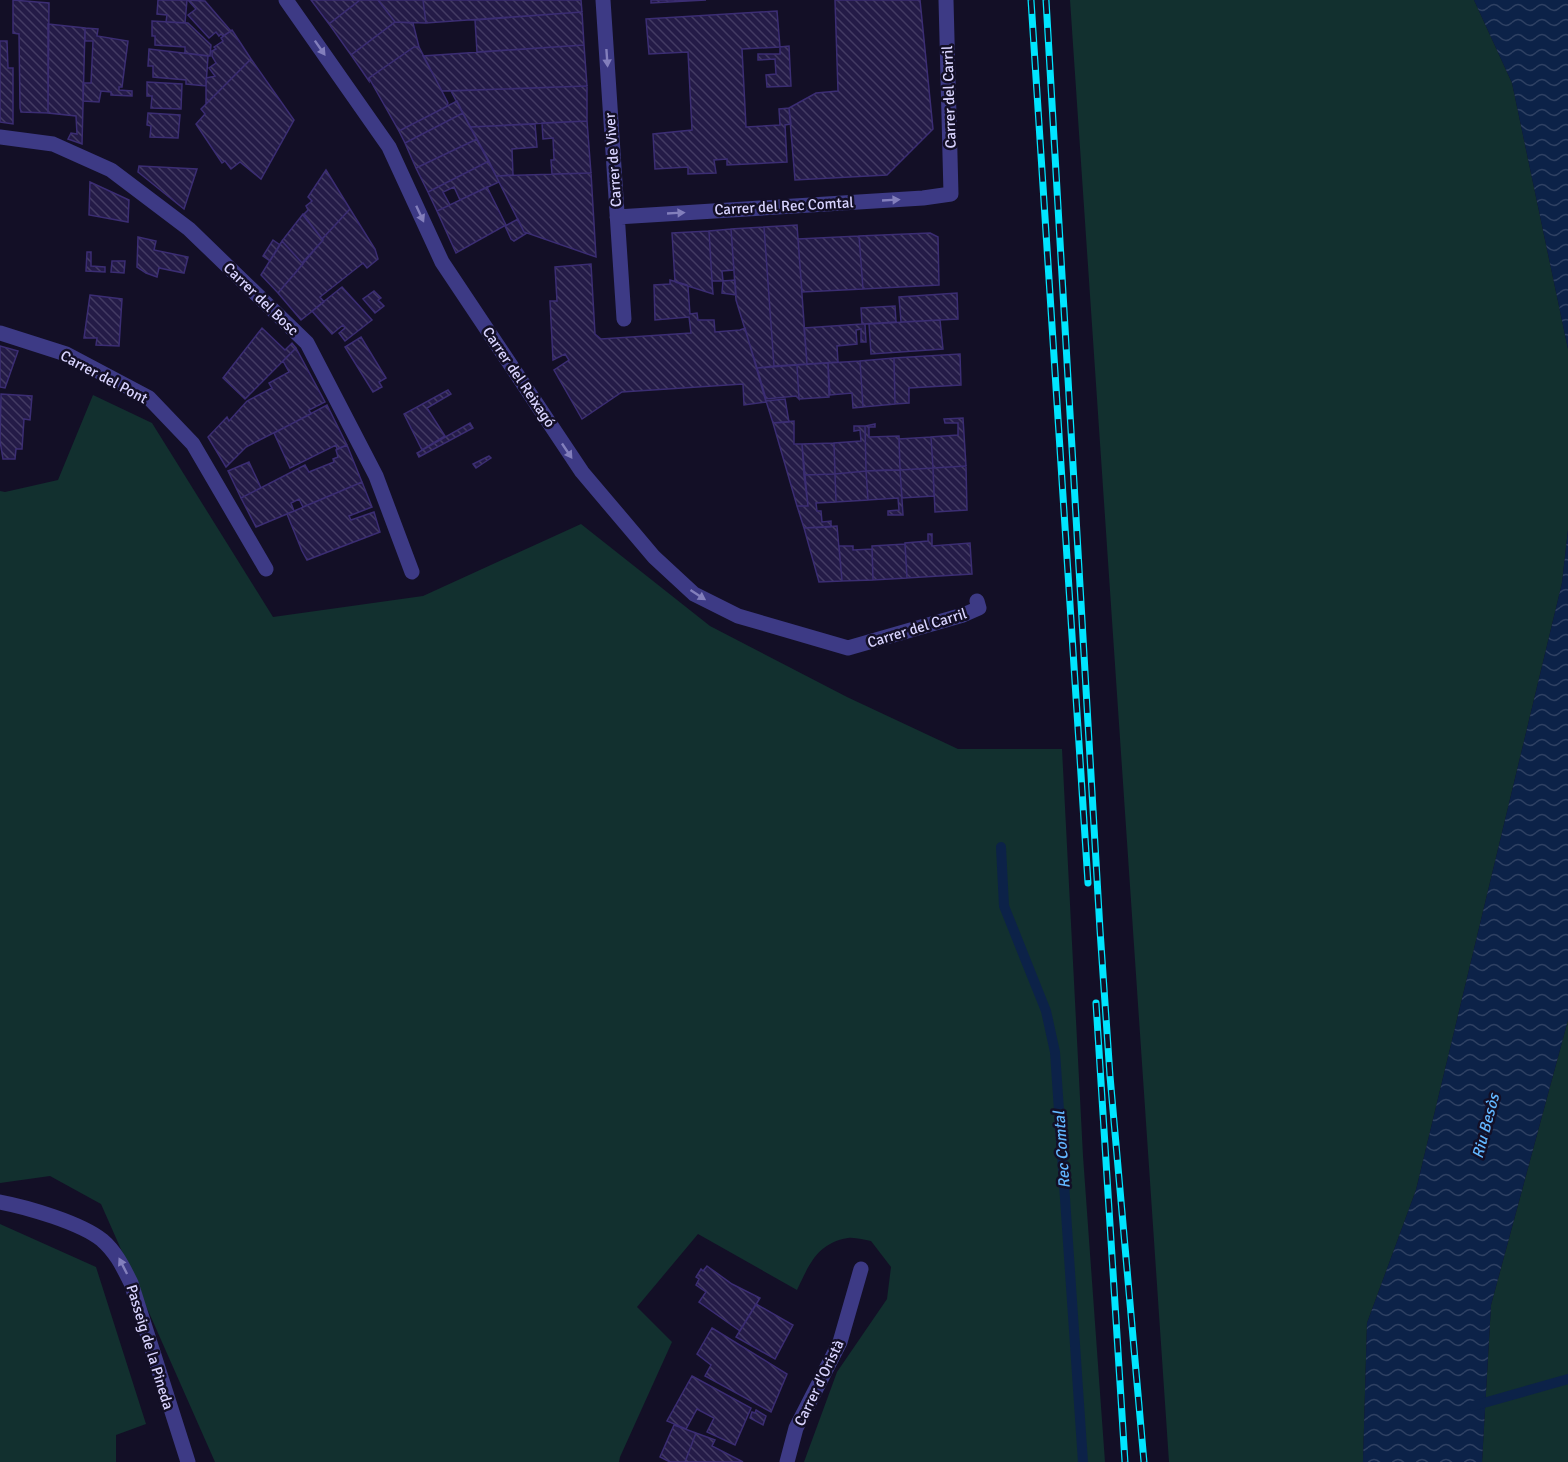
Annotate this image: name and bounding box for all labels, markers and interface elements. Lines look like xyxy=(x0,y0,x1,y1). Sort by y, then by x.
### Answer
one-way arrow xyxy=(314,39,326,55)
street label: Carrer del Carril xyxy=(938,45,960,149)
one-way arrow xyxy=(602,49,611,68)
street label: Carrer de Viver xyxy=(601,112,625,208)
street label: Carrer del Rec Comtal xyxy=(714,193,854,219)
one-way arrow xyxy=(882,195,901,204)
one-way arrow xyxy=(416,206,425,223)
one-way arrow xyxy=(666,208,685,217)
street label: Carrer del Bosc xyxy=(220,259,302,339)
street label: Carrer del Reixagó xyxy=(479,323,559,431)
street label: Carrer del Pont xyxy=(57,346,151,408)
one-way arrow xyxy=(562,442,573,459)
one-way arrow xyxy=(689,589,706,600)
street label: Carrer del Carril xyxy=(865,604,969,652)
water label: Riu Besòs xyxy=(1468,1090,1505,1161)
water label: Rec Comtal xyxy=(1049,1109,1075,1189)
one-way arrow xyxy=(118,1258,127,1275)
street label: Passeig de la Pineda xyxy=(122,1282,178,1412)
street label: Carrer d'Oristà xyxy=(790,1337,848,1429)

